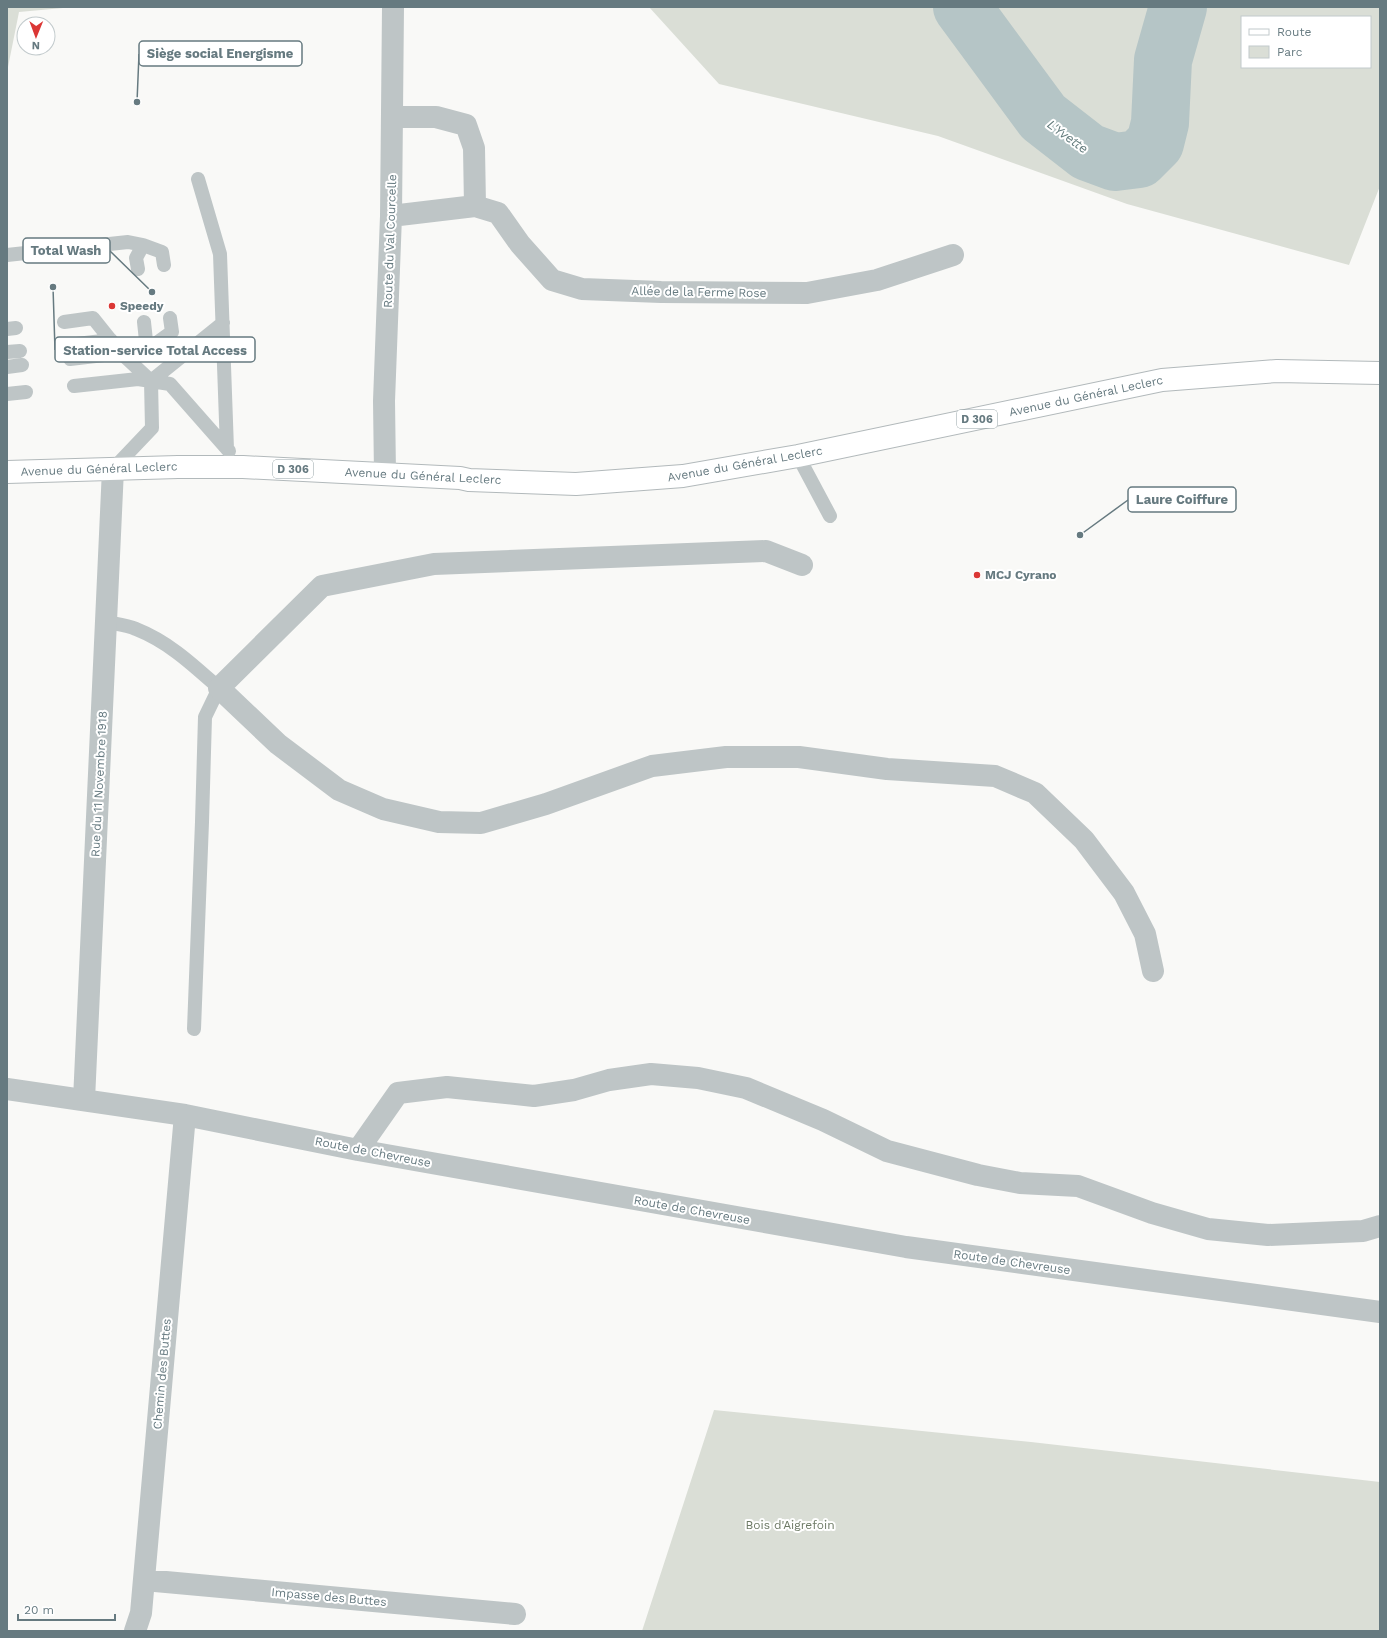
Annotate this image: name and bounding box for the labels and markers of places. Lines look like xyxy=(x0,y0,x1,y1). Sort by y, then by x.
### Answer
callout: Siège social Energisme xyxy=(139,41,302,66)
callout: Total Wash xyxy=(23,238,110,263)
place label: Speedy xyxy=(120,299,164,313)
marker: Speedy xyxy=(107,301,117,311)
callout: Station-service Total Access xyxy=(55,337,255,362)
callout: Laure Coiffure xyxy=(1128,487,1236,512)
place label: MCJ Cyrano xyxy=(985,568,1057,582)
marker: MCJ Cyrano xyxy=(972,570,982,580)

